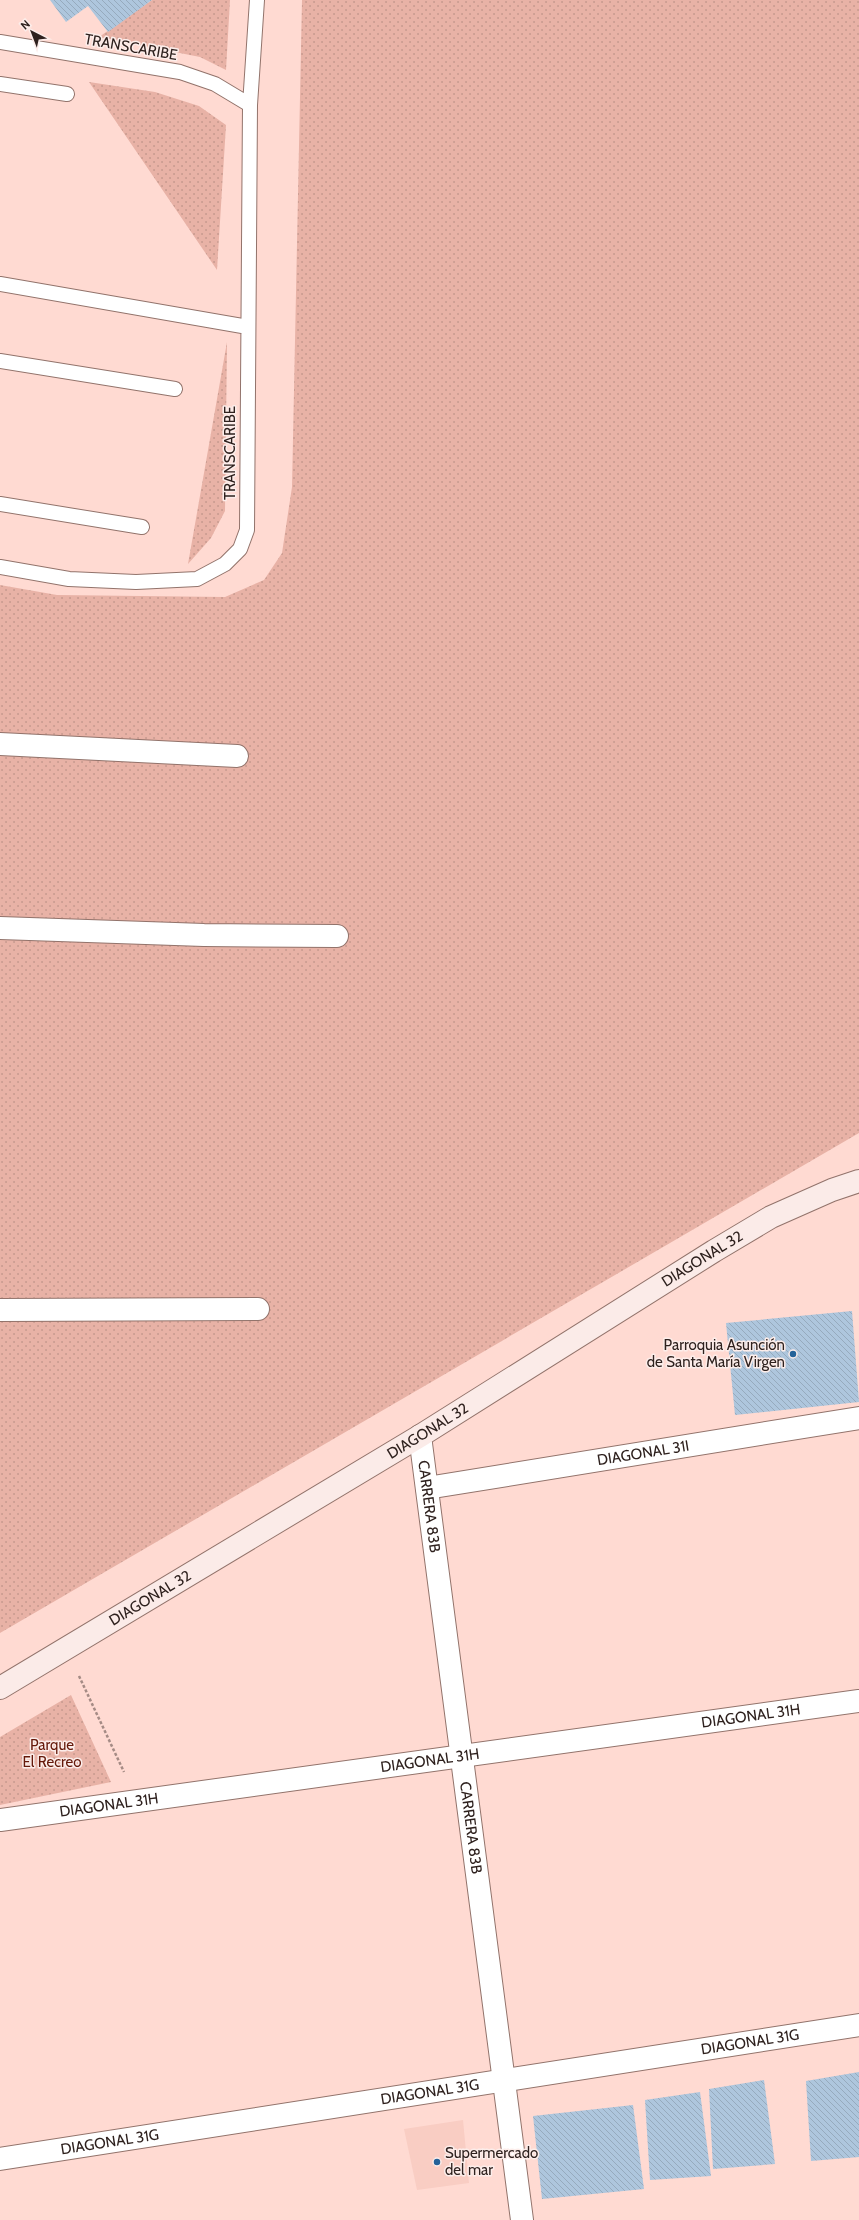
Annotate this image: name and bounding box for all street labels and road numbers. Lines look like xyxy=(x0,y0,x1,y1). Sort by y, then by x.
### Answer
street label: TRANSCARIBE xyxy=(83,30,179,64)
street label: TRANSCARIBE xyxy=(221,406,239,500)
street label: DIAGONAL 32 xyxy=(658,1227,746,1291)
street label: DIAGONAL 32 xyxy=(384,1399,472,1463)
street label: DIAGONAL 31I xyxy=(596,1437,691,1469)
street label: CARRERA 83B xyxy=(414,1459,444,1554)
street label: DIAGONAL 32 xyxy=(106,1566,194,1629)
street label: DIAGONAL 31H xyxy=(700,1700,801,1732)
street label: DIAGONAL 31H xyxy=(379,1745,481,1776)
street label: CARRERA 83B xyxy=(456,1781,486,1875)
street label: DIAGONAL 31H xyxy=(58,1789,160,1821)
street label: DIAGONAL 31G xyxy=(699,2025,800,2059)
street label: DIAGONAL 31G xyxy=(379,2075,480,2108)
street label: DIAGONAL 31G xyxy=(59,2125,160,2158)

